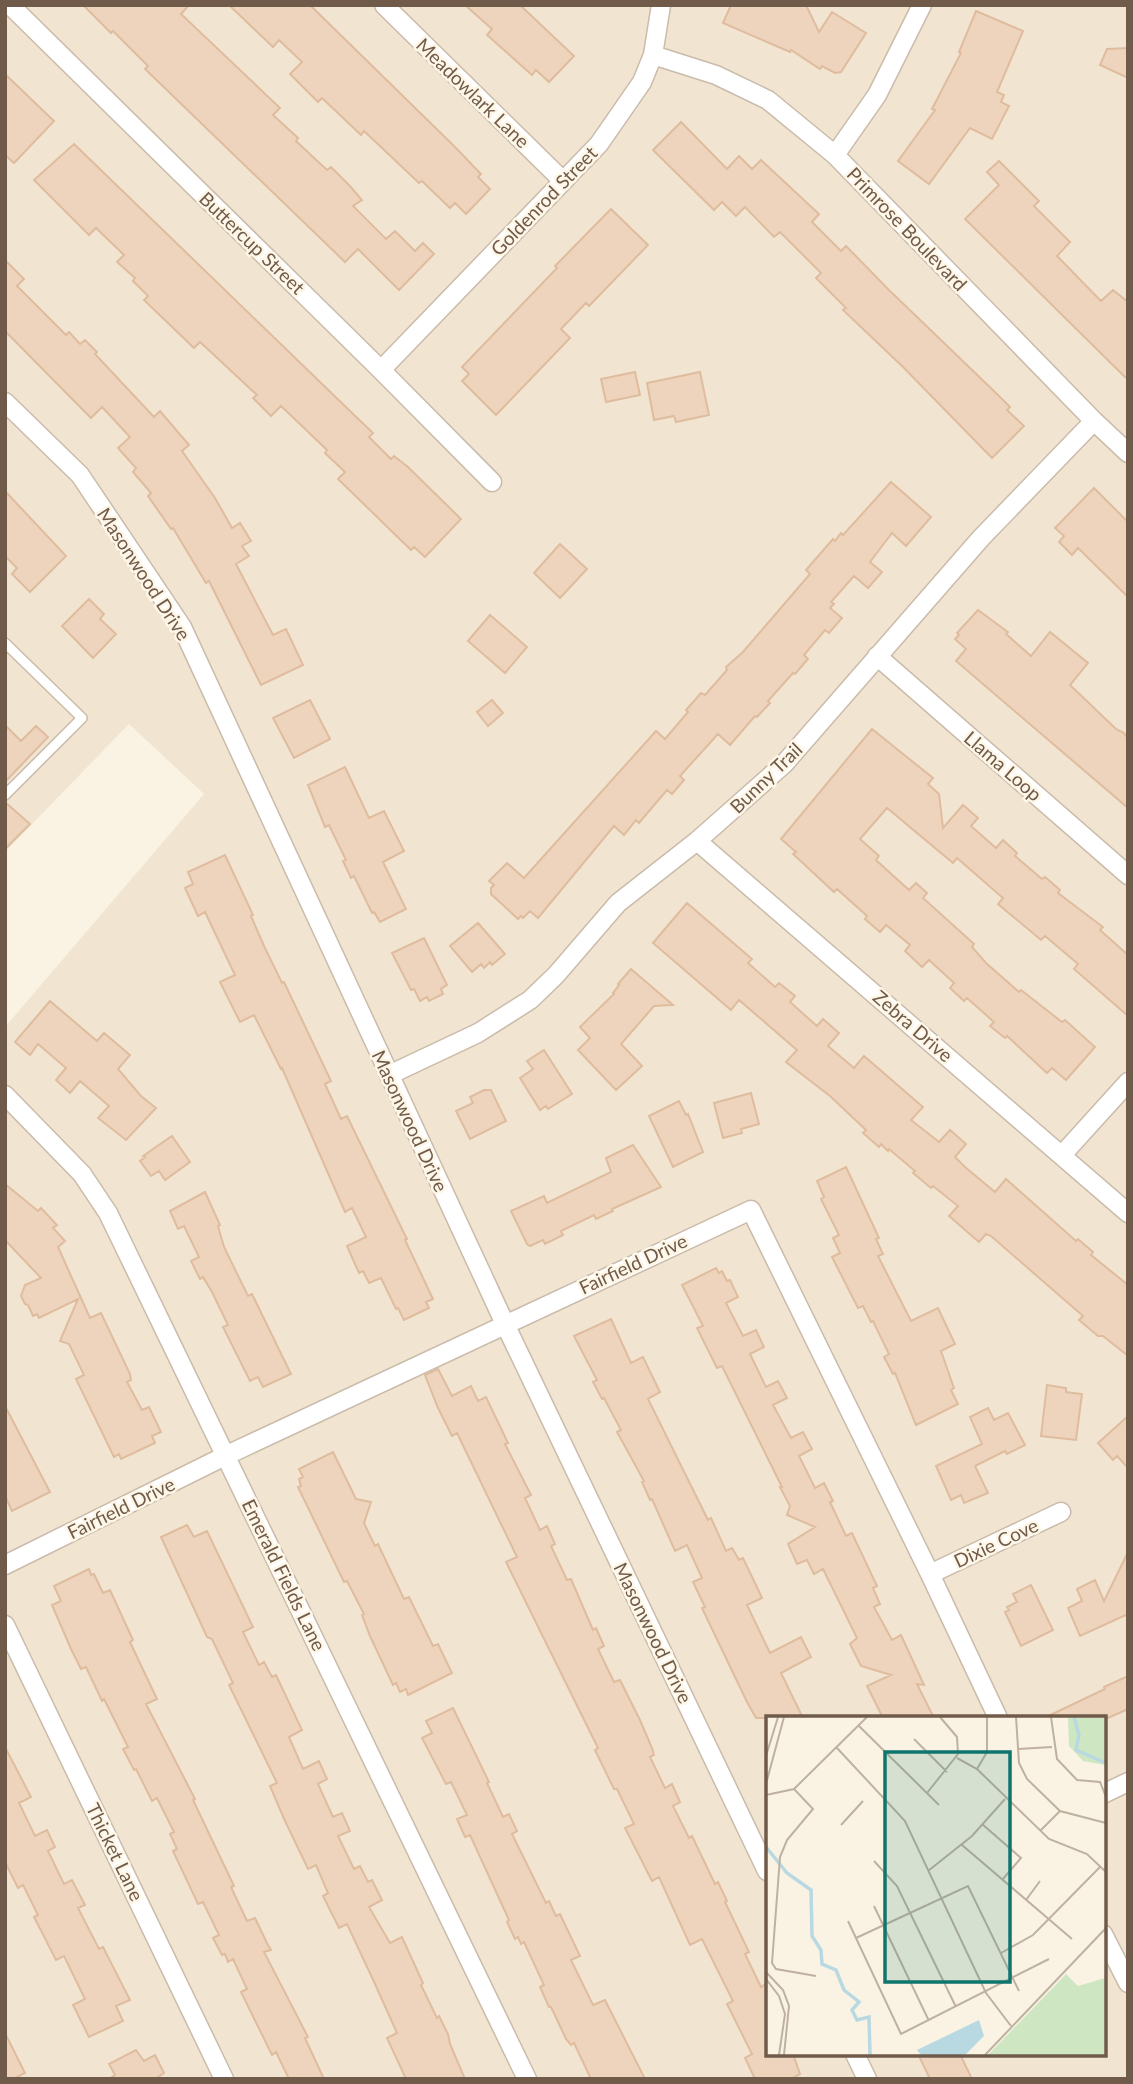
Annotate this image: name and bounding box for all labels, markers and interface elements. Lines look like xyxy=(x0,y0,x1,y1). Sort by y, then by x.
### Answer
street label: Meadowlark Lane xyxy=(412,33,535,152)
street label: Goldenrod Street xyxy=(486,141,602,260)
street label: Primrose Boulevard xyxy=(843,162,972,295)
street label: Buttercup Street xyxy=(195,187,310,299)
street label: Masonwood Drive xyxy=(93,503,196,644)
street label: Llama Loop xyxy=(960,726,1047,805)
street label: Bunny Trail xyxy=(725,738,807,818)
street label: Zebra Drive xyxy=(869,985,958,1066)
street label: Masonwood Drive xyxy=(368,1046,453,1195)
street label: Fairfield Drive xyxy=(575,1229,690,1299)
street label: Fairfield Drive xyxy=(63,1472,178,1543)
street label: Emerald Fields Lane xyxy=(238,1495,331,1654)
street label: Dixie Cove xyxy=(950,1513,1042,1572)
street label: Masonwood Drive xyxy=(609,1559,697,1707)
inset map xyxy=(766,1716,1105,2056)
street label: Thicket Lane xyxy=(82,1799,149,1904)

